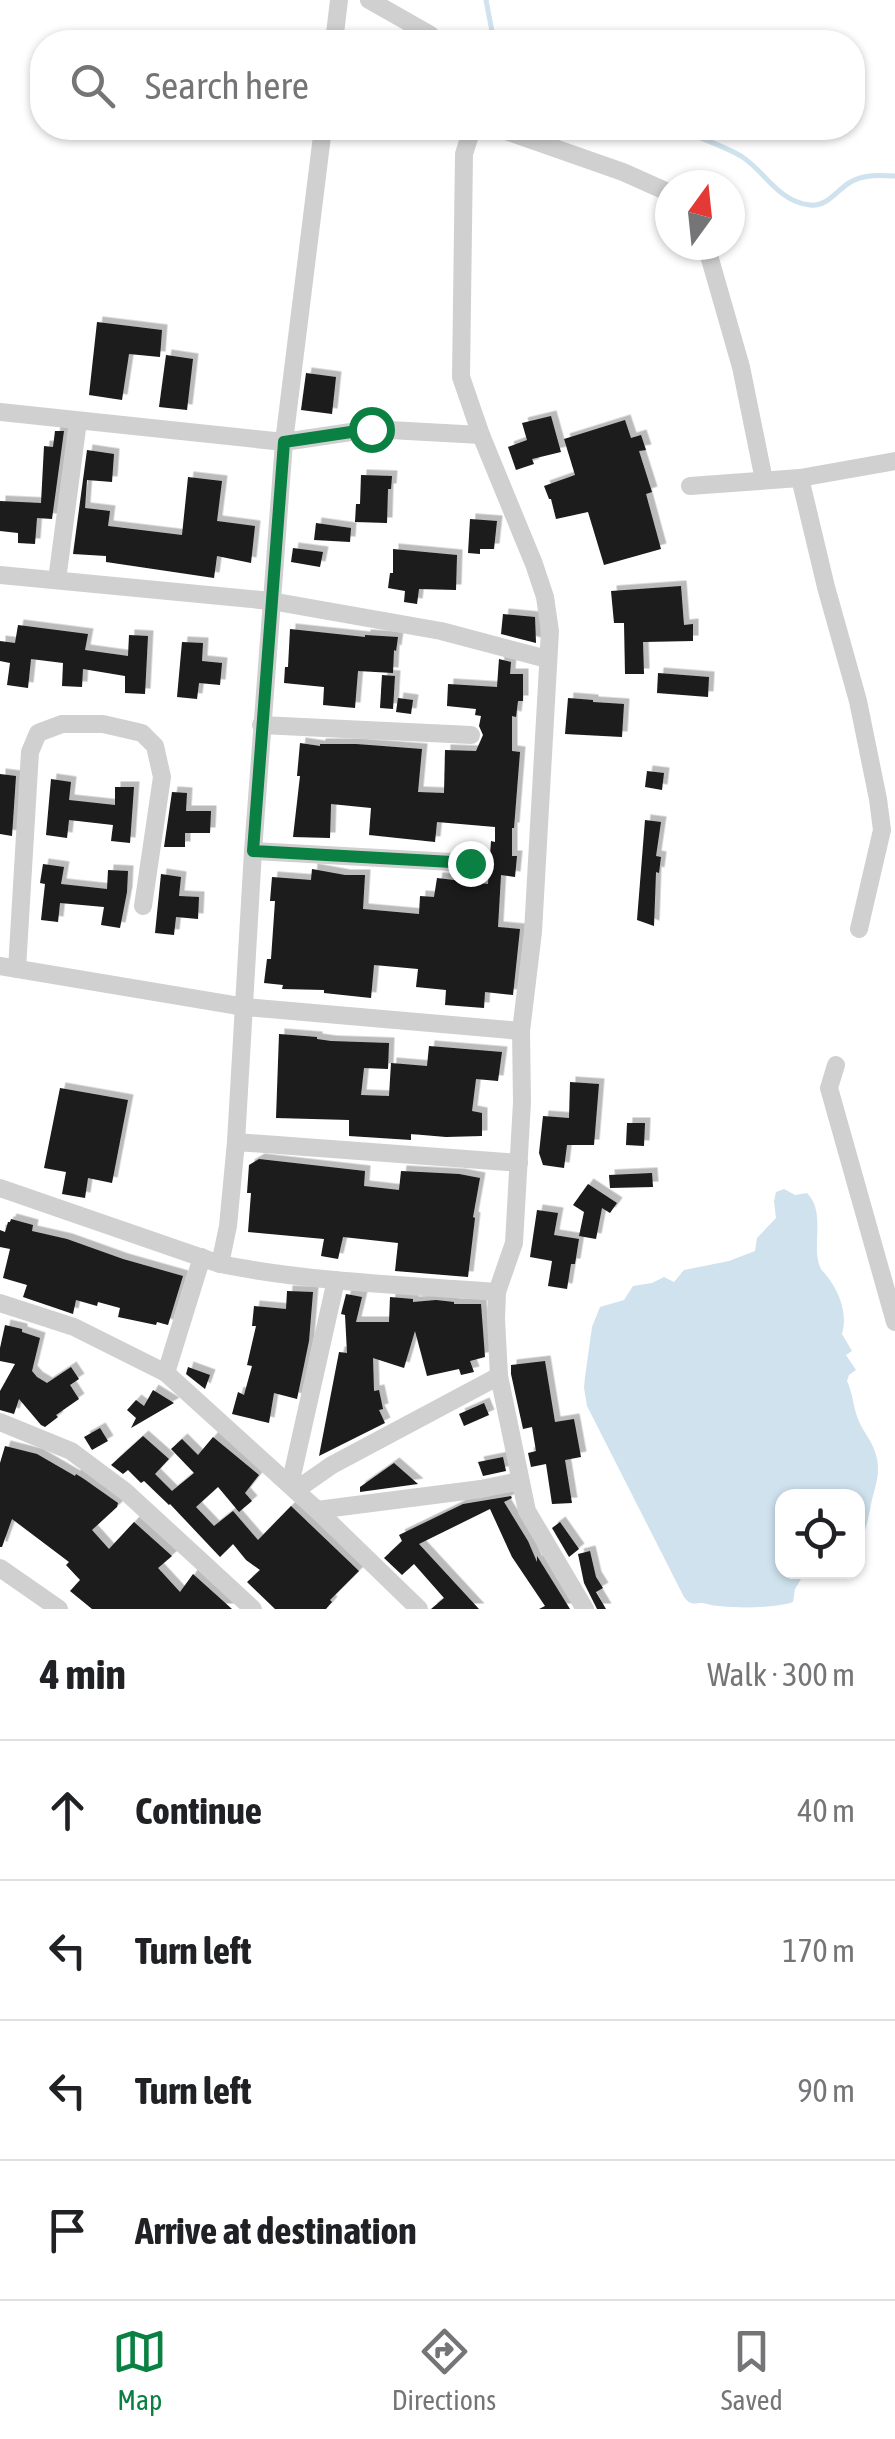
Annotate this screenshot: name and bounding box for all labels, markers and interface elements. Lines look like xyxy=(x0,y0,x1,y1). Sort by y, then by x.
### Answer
search box xyxy=(30,30,865,140)
icon: search xyxy=(65,58,120,113)
text: Search here xyxy=(145,64,309,107)
north arrow xyxy=(655,170,745,260)
route start xyxy=(349,407,395,453)
route end xyxy=(448,841,494,887)
map controls xyxy=(775,1489,865,1579)
button: locate xyxy=(775,1489,865,1579)
text: 4 min xyxy=(40,1650,126,1698)
text: Walk · 300 m xyxy=(707,1656,855,1693)
icon: ahead xyxy=(40,1783,95,1838)
text: Continue xyxy=(135,1789,262,1832)
text: 40 m xyxy=(797,1792,855,1829)
icon: left xyxy=(40,1923,95,1978)
text: Turn left xyxy=(135,1929,251,1972)
text: 170 m xyxy=(782,1932,855,1969)
icon: left xyxy=(40,2063,95,2118)
text: Turn left xyxy=(135,2069,251,2112)
text: 90 m xyxy=(797,2072,855,2109)
icon: arrive xyxy=(40,2203,95,2258)
text: Arrive at destination xyxy=(135,2209,417,2252)
tab: Map xyxy=(112,2324,167,2416)
tab: Directions xyxy=(392,2324,496,2416)
tab: Saved xyxy=(721,2324,783,2416)

